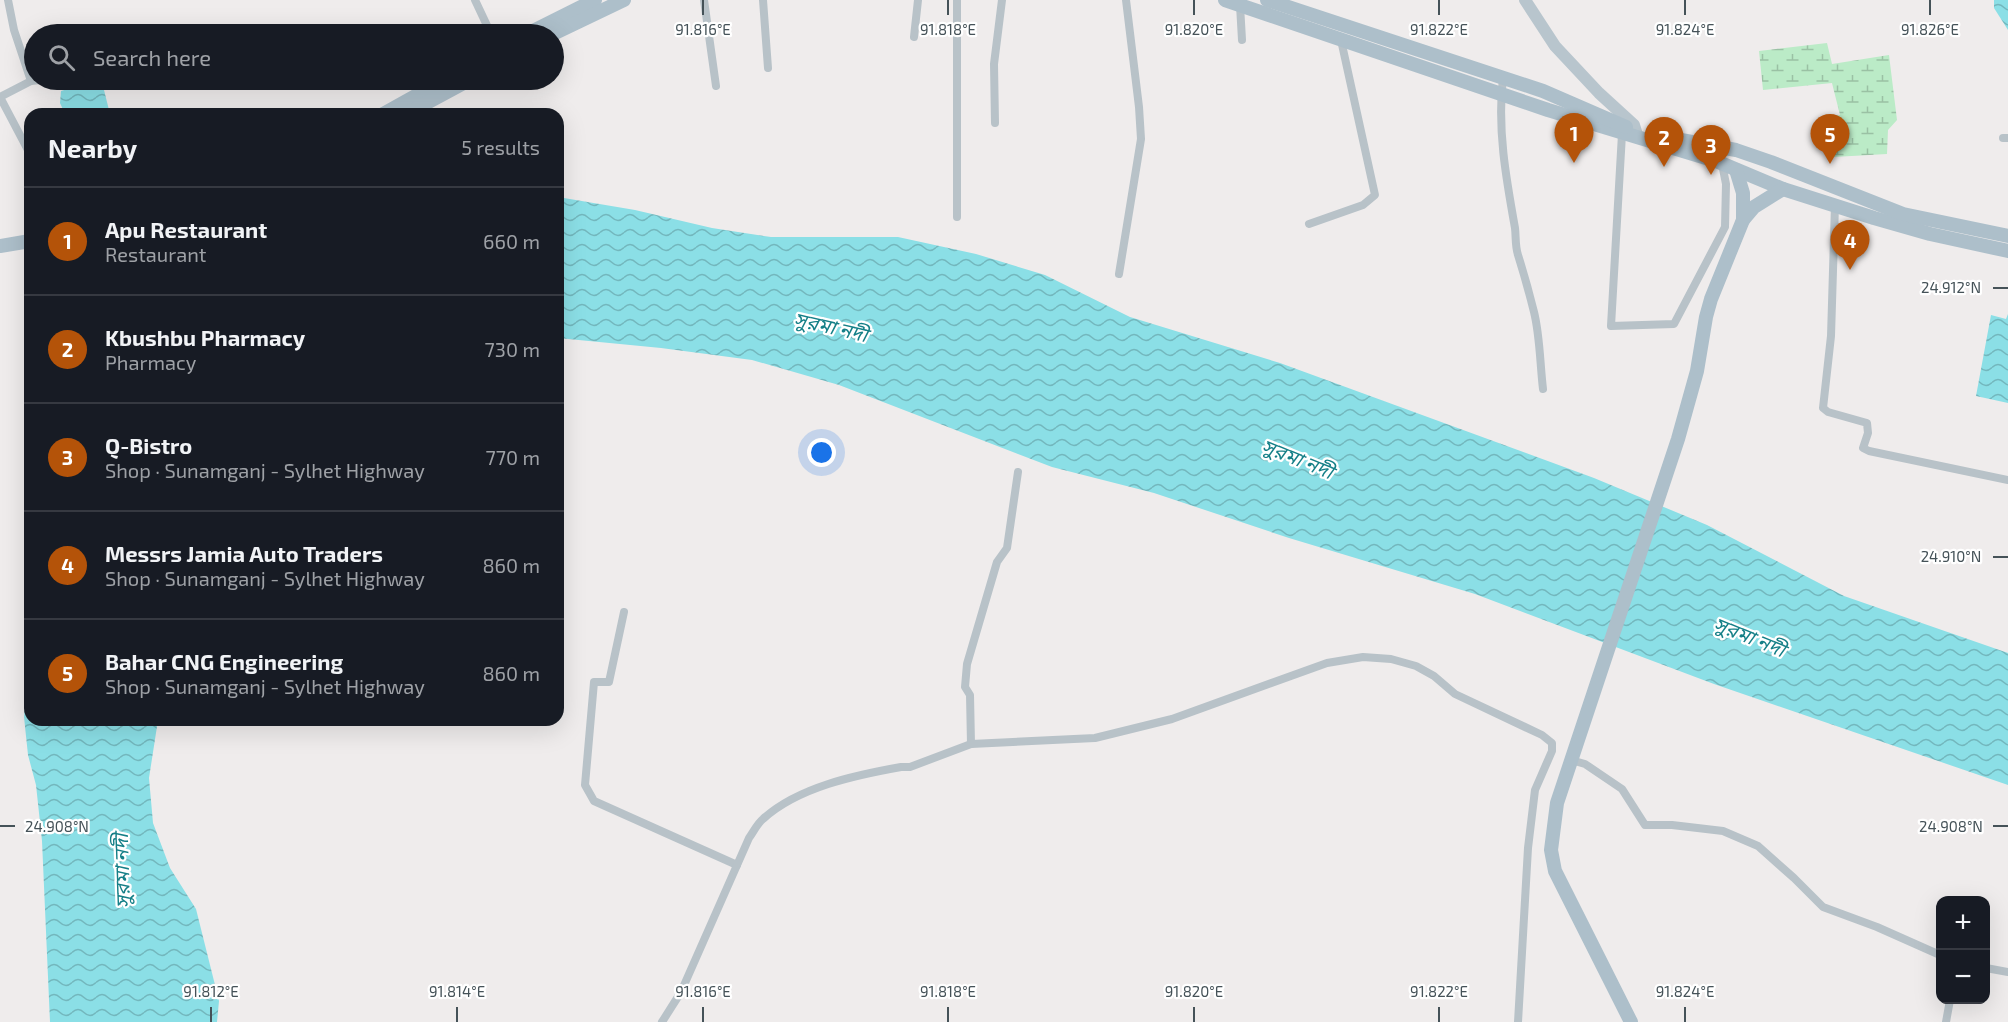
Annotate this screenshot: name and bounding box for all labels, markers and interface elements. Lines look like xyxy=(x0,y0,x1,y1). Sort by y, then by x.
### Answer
text: 91.816°E xyxy=(675,20,731,38)
text: 91.818°E xyxy=(920,20,976,38)
text: 91.820°E xyxy=(1165,20,1223,38)
text: 91.822°E xyxy=(1410,20,1468,38)
text: 91.824°E xyxy=(1656,20,1714,38)
text: 91.826°E xyxy=(1901,20,1959,38)
search box xyxy=(24,24,564,90)
icon: search xyxy=(45,41,78,74)
text: Search here xyxy=(93,44,211,70)
pin: 1 xyxy=(1554,114,1594,163)
pin: 5 xyxy=(1810,114,1850,164)
pin: 2 xyxy=(1644,118,1684,167)
pin: 3 xyxy=(1692,126,1730,175)
text: Nearby xyxy=(48,132,137,163)
text: 5 results xyxy=(461,135,540,159)
text: Apu Restaurant xyxy=(105,216,267,242)
pin: 4 xyxy=(1830,220,1870,270)
text: 1 xyxy=(63,229,72,253)
text: 660 m xyxy=(483,229,540,253)
text: Restaurant xyxy=(105,242,206,266)
text: 24.912°N xyxy=(1921,278,1981,296)
water label: সুরমা নদী xyxy=(792,306,874,348)
text: Kbushbu Pharmacy xyxy=(105,324,305,350)
text: 2 xyxy=(62,337,73,361)
text: 730 m xyxy=(485,337,540,361)
text: Pharmacy xyxy=(105,350,196,374)
text: Q-Bistro xyxy=(105,432,192,458)
water label: সুরমা নদী xyxy=(1258,433,1341,485)
your location xyxy=(807,438,836,467)
text: 3 xyxy=(62,445,73,469)
text: 770 m xyxy=(485,445,540,469)
text: Shop · Sunamganj - Sylhet Highway xyxy=(105,458,425,482)
text: Messrs Jamia Auto Traders xyxy=(105,540,383,566)
text: 24.910°N xyxy=(1921,547,1981,565)
text: 4 xyxy=(61,553,74,577)
text: 860 m xyxy=(482,553,540,577)
text: Shop · Sunamganj - Sylhet Highway xyxy=(105,566,425,590)
water label: সুরমা নদী xyxy=(1710,611,1793,663)
text: Bahar CNG Engineering xyxy=(105,648,343,674)
text: 5 xyxy=(62,661,73,685)
text: 860 m xyxy=(482,661,540,685)
text: Shop · Sunamganj - Sylhet Highway xyxy=(105,674,425,698)
text: 24.908°N xyxy=(25,817,89,835)
text: 24.908°N xyxy=(1919,817,1983,835)
water label: সুরমা নদী xyxy=(108,829,135,909)
map controls xyxy=(1936,896,1990,1004)
button: + xyxy=(1936,896,1990,950)
button: − xyxy=(1936,950,1990,1004)
text: 91.812°E xyxy=(183,982,239,1000)
text: 91.814°E xyxy=(429,982,485,1000)
text: 91.816°E xyxy=(675,982,731,1000)
text: 91.818°E xyxy=(920,982,976,1000)
text: 91.820°E xyxy=(1165,982,1223,1000)
text: 91.822°E xyxy=(1410,982,1468,1000)
text: 91.824°E xyxy=(1656,982,1714,1000)

